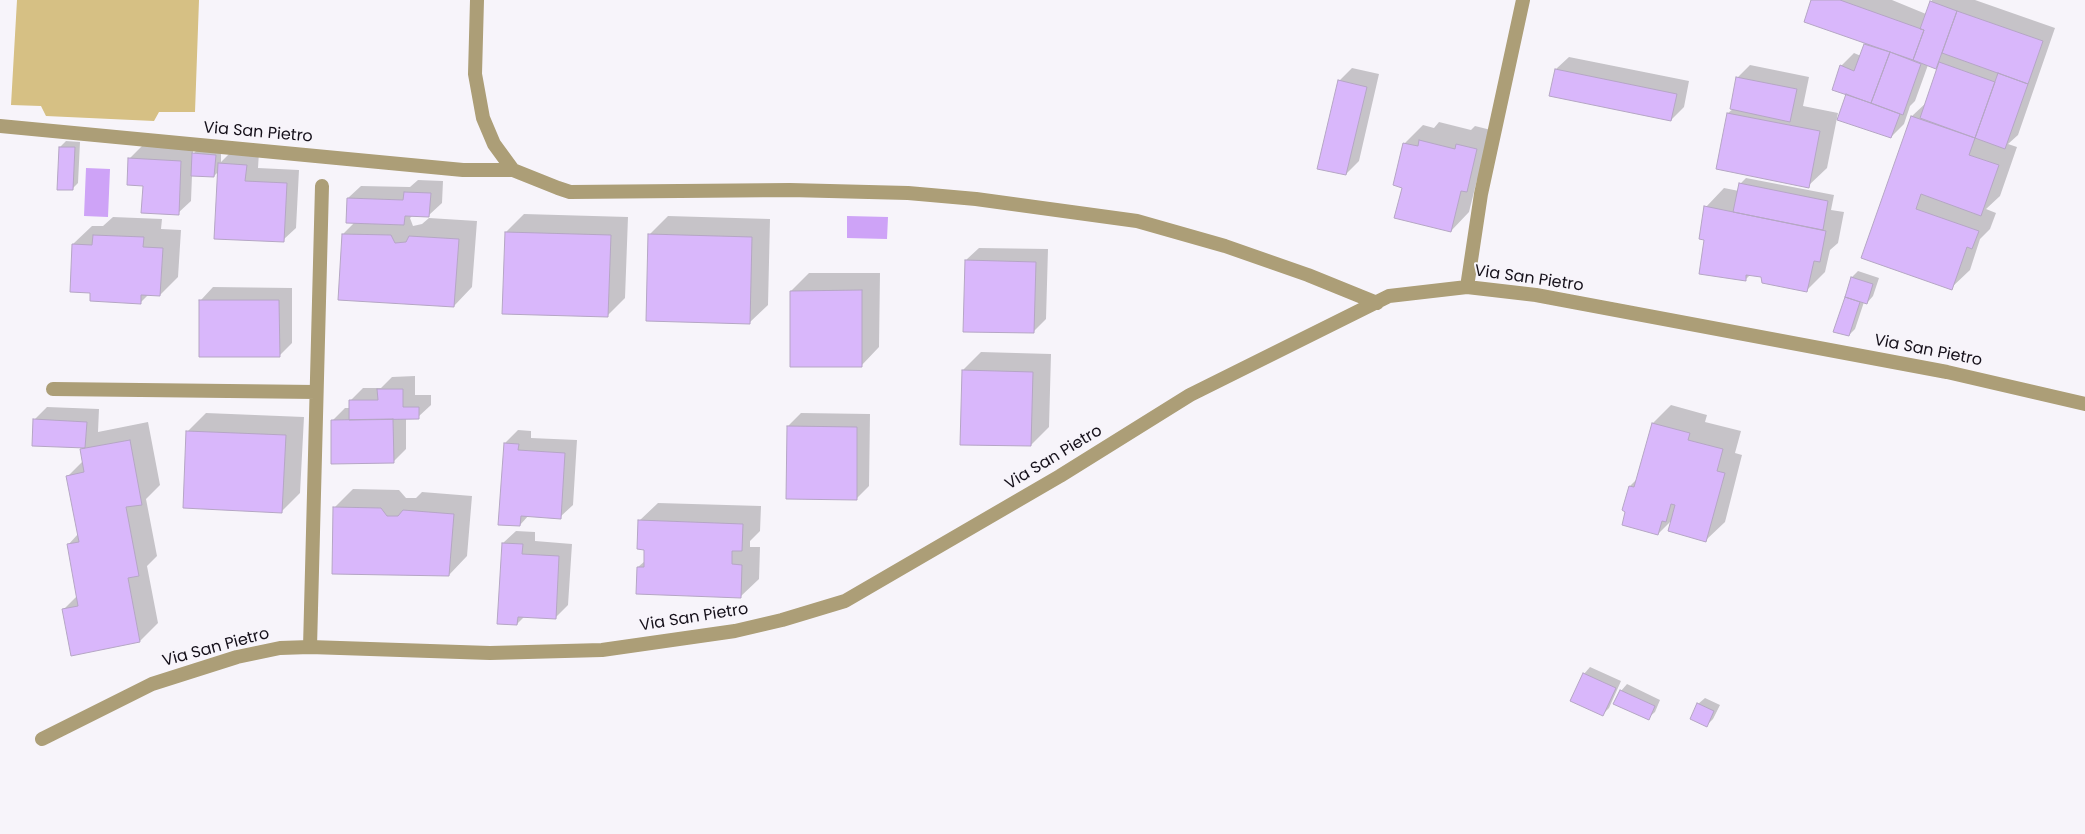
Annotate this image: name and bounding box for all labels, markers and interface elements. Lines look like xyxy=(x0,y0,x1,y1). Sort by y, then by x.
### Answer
street label: Via San Pietro xyxy=(203,119,313,147)
street label: Via San Pietro xyxy=(1473,262,1585,296)
street label: Via San Pietro xyxy=(1872,331,1984,371)
street label: Via San Pietro xyxy=(1002,422,1106,494)
street label: Via San Pietro xyxy=(638,600,750,636)
street label: Via San Pietro xyxy=(161,625,271,671)

